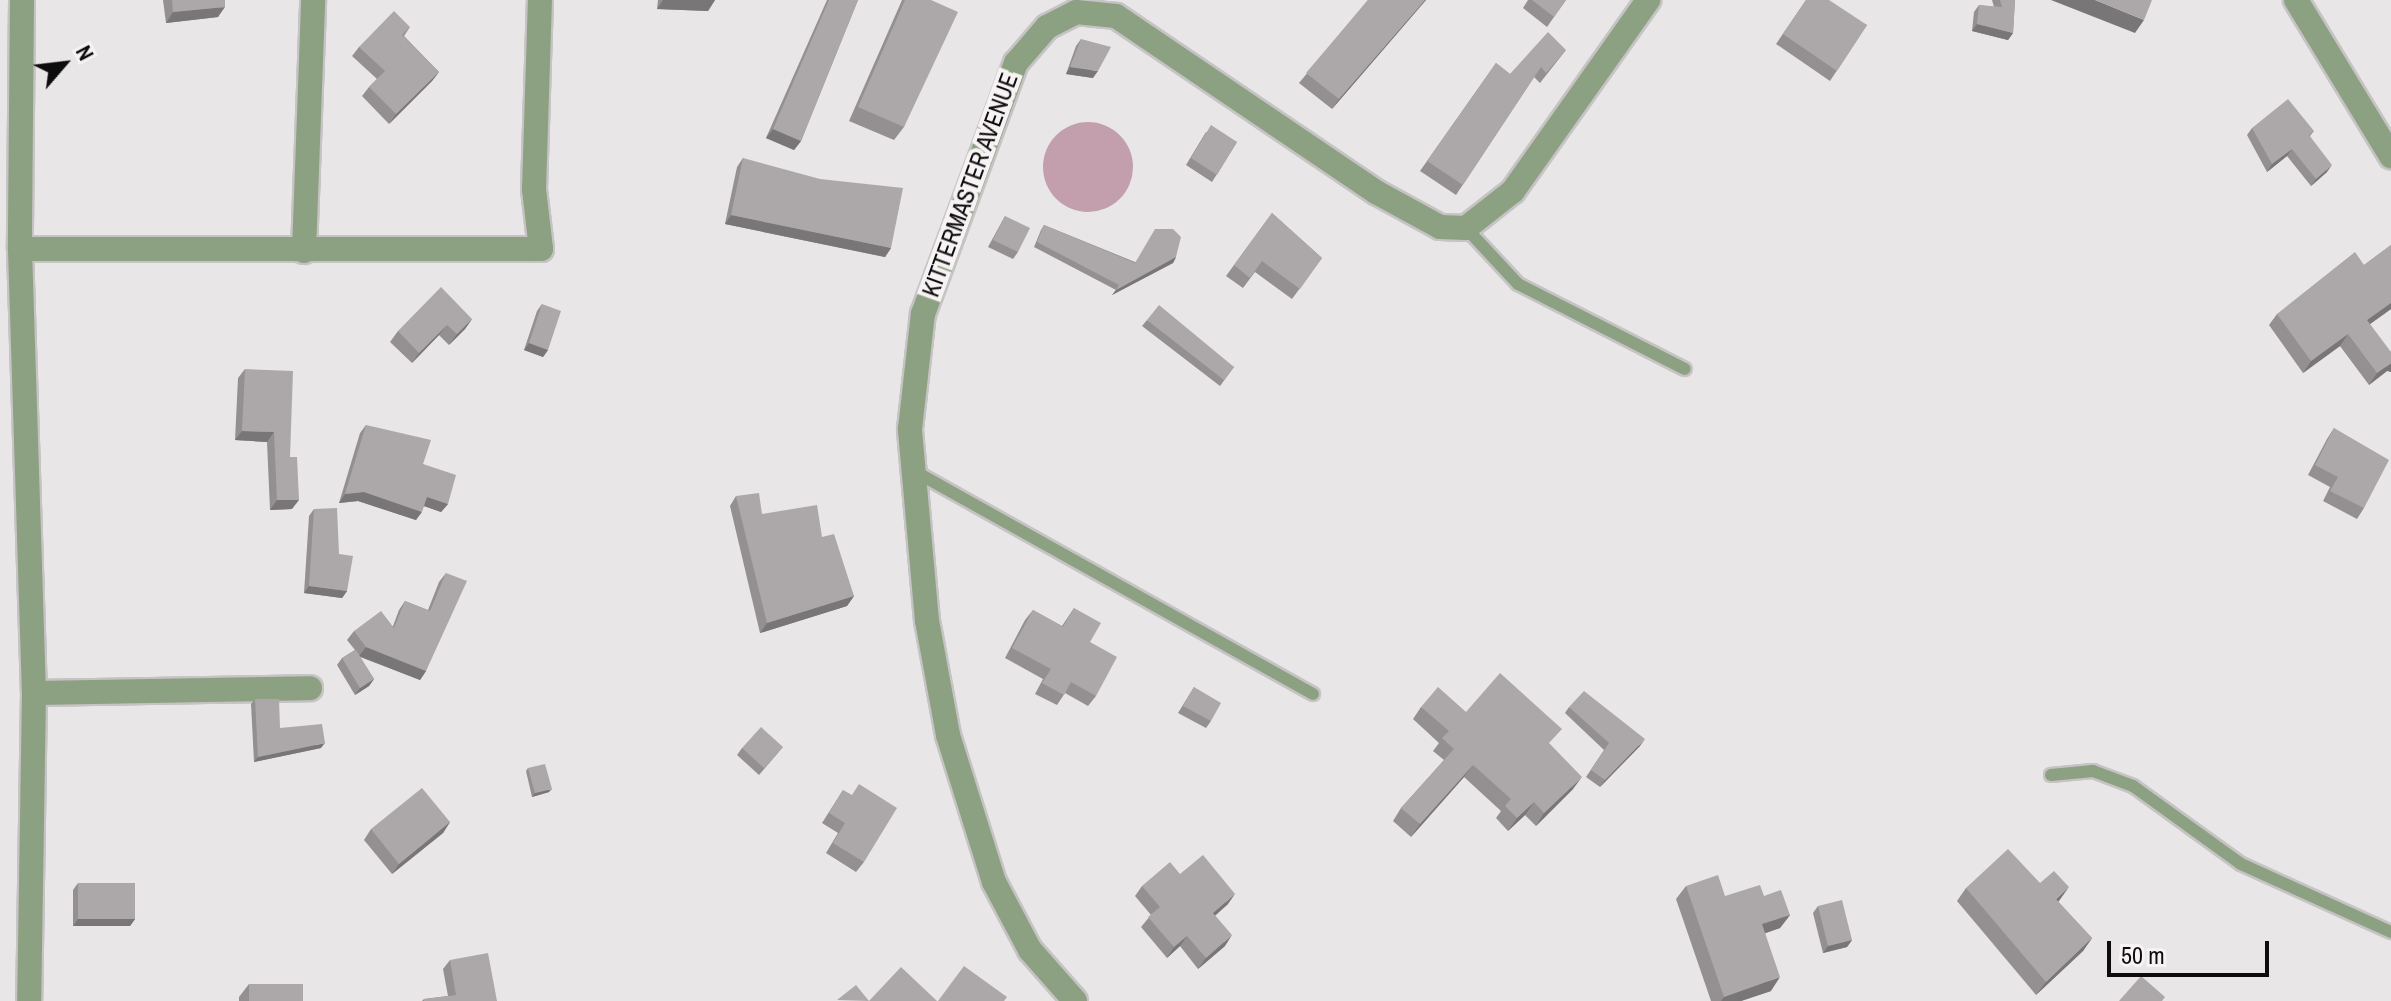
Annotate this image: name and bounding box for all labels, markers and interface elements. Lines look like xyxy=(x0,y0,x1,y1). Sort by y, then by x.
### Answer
north arrow xyxy=(24,24,104,104)
text: N xyxy=(69,40,101,66)
street label: KITTERMASTER AVENUE xyxy=(916,69,1024,301)
scale bar xyxy=(2111,925,2273,975)
text: 50 m xyxy=(2121,939,2165,971)

